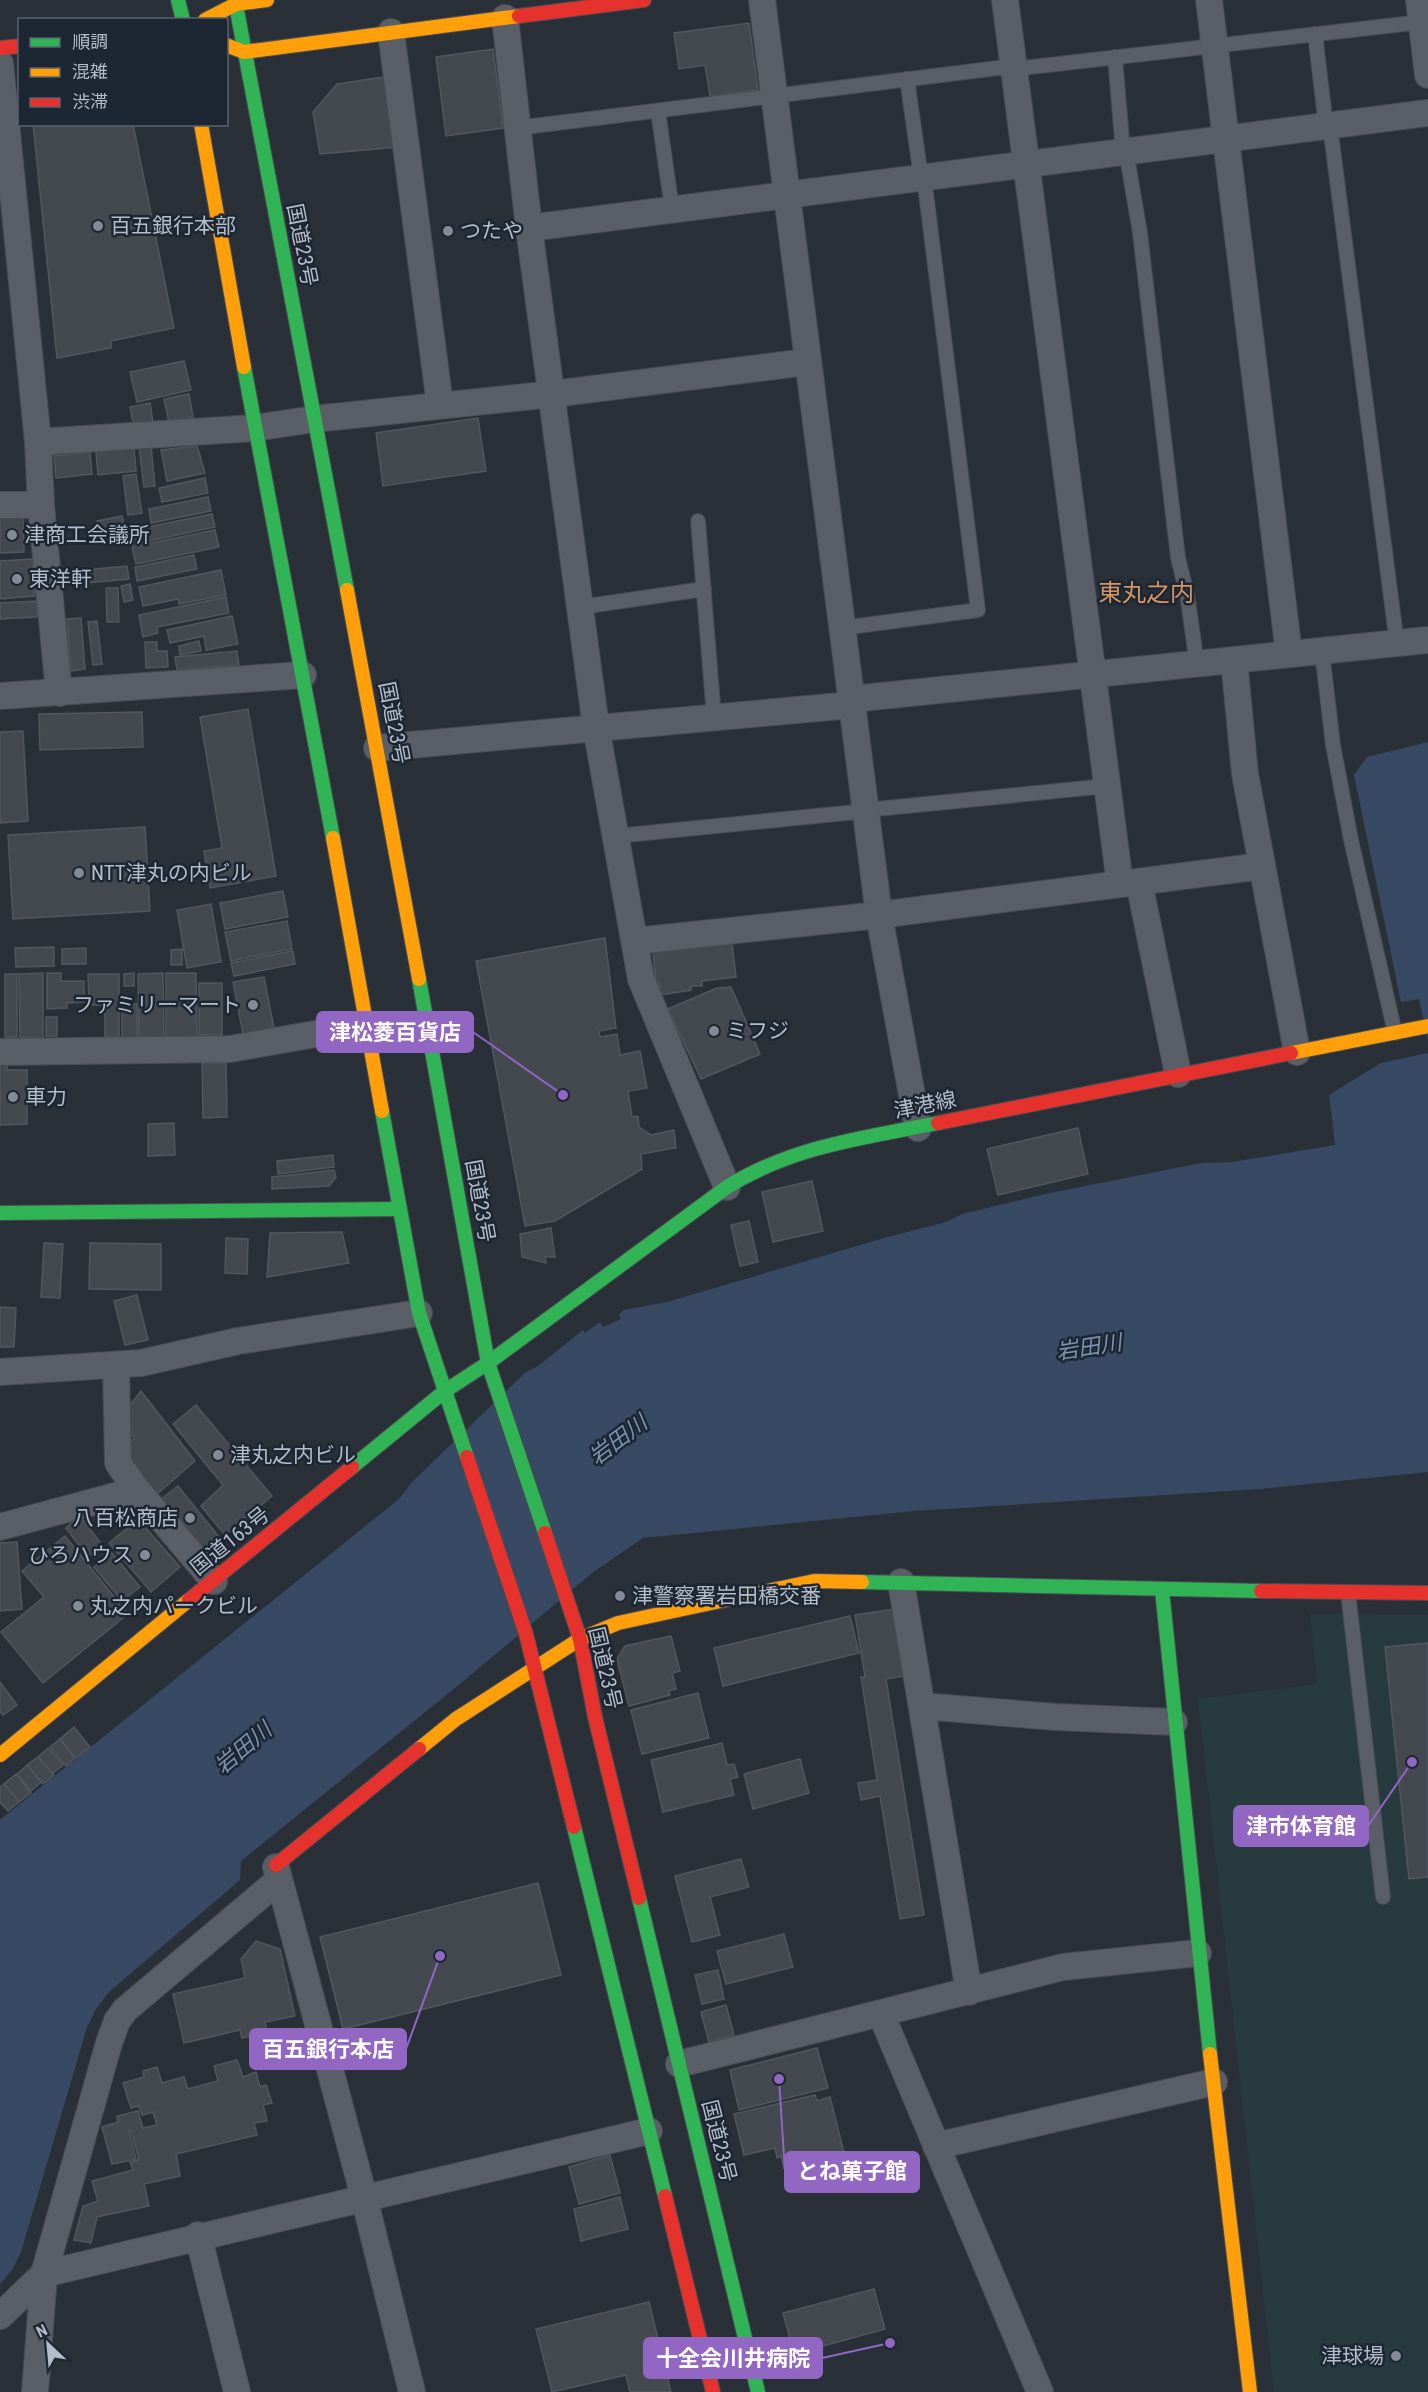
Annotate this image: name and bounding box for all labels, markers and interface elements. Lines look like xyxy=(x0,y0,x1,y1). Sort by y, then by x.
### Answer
legend xyxy=(18,18,228,126)
text: 順調 xyxy=(72,31,108,52)
text: 混雑 xyxy=(72,61,108,82)
text: 渋滞 xyxy=(72,91,108,112)
street label: 国道23号 xyxy=(282,202,322,288)
place label: 百五銀行本部 xyxy=(110,214,236,238)
marker: 百五銀行本部 xyxy=(91,219,105,233)
place label: つたや xyxy=(460,219,523,243)
marker: つたや xyxy=(441,224,455,238)
place label: 津商工会議所 xyxy=(24,523,150,547)
marker: 津商工会議所 xyxy=(5,528,19,542)
place label: 東洋軒 xyxy=(29,567,92,591)
marker: 東洋軒 xyxy=(10,572,24,586)
district label: 東丸之内 xyxy=(1098,579,1194,607)
street label: 国道23号 xyxy=(374,680,414,766)
place label: NTT津丸の内ビル xyxy=(91,861,252,885)
marker: NTT津丸の内ビル xyxy=(72,866,86,880)
place label: ファミリーマート xyxy=(73,993,241,1017)
marker: ファミリーマート xyxy=(246,998,260,1012)
callout: 津松菱百貨店 xyxy=(317,1012,473,1052)
place label: ミフジ xyxy=(726,1019,789,1043)
text: 津松菱百貨店 xyxy=(329,1020,461,1045)
marker: ミフジ xyxy=(707,1024,721,1038)
place label: 車力 xyxy=(25,1085,67,1109)
street label: 津港線 xyxy=(892,1087,958,1123)
marker: 車力 xyxy=(6,1090,20,1104)
street label: 国道23号 xyxy=(461,1158,499,1244)
water label: 岩田川 xyxy=(1054,1329,1126,1365)
water label: 岩田川 xyxy=(584,1409,653,1470)
place label: 津丸之内ビル xyxy=(230,1443,356,1467)
marker: 津丸之内ビル xyxy=(211,1448,225,1462)
street label: 国道163号 xyxy=(186,1502,274,1580)
place label: 八百松商店 xyxy=(73,1506,178,1530)
marker: 八百松商店 xyxy=(183,1511,197,1525)
place label: ひろハウス xyxy=(28,1543,133,1567)
marker: ひろハウス xyxy=(138,1548,152,1562)
place label: 津警察署岩田橋交番 xyxy=(632,1584,821,1608)
marker: 津警察署岩田橋交番 xyxy=(613,1589,627,1603)
place label: 丸之内パークビル xyxy=(90,1594,258,1618)
marker: 丸之内パークビル xyxy=(71,1599,85,1613)
street label: 国道23号 xyxy=(584,1625,626,1711)
water label: 岩田川 xyxy=(210,1716,278,1779)
callout: 津市体育館 xyxy=(1234,1806,1368,1846)
text: 津市体育館 xyxy=(1246,1814,1356,1839)
callout: 百五銀行本店 xyxy=(250,2029,406,2069)
text: 百五銀行本店 xyxy=(262,2037,394,2062)
street label: 国道23号 xyxy=(697,2097,741,2185)
callout: とね菓子館 xyxy=(785,2152,919,2192)
text: とね菓子館 xyxy=(797,2159,907,2184)
north arrow xyxy=(18,2314,78,2374)
text: N xyxy=(33,2320,50,2342)
callout: 十全会川井病院 xyxy=(644,2338,822,2378)
place label: 津球場 xyxy=(1321,2344,1384,2368)
text: 十全会川井病院 xyxy=(656,2346,810,2371)
marker: 津球場 xyxy=(1389,2349,1403,2363)

